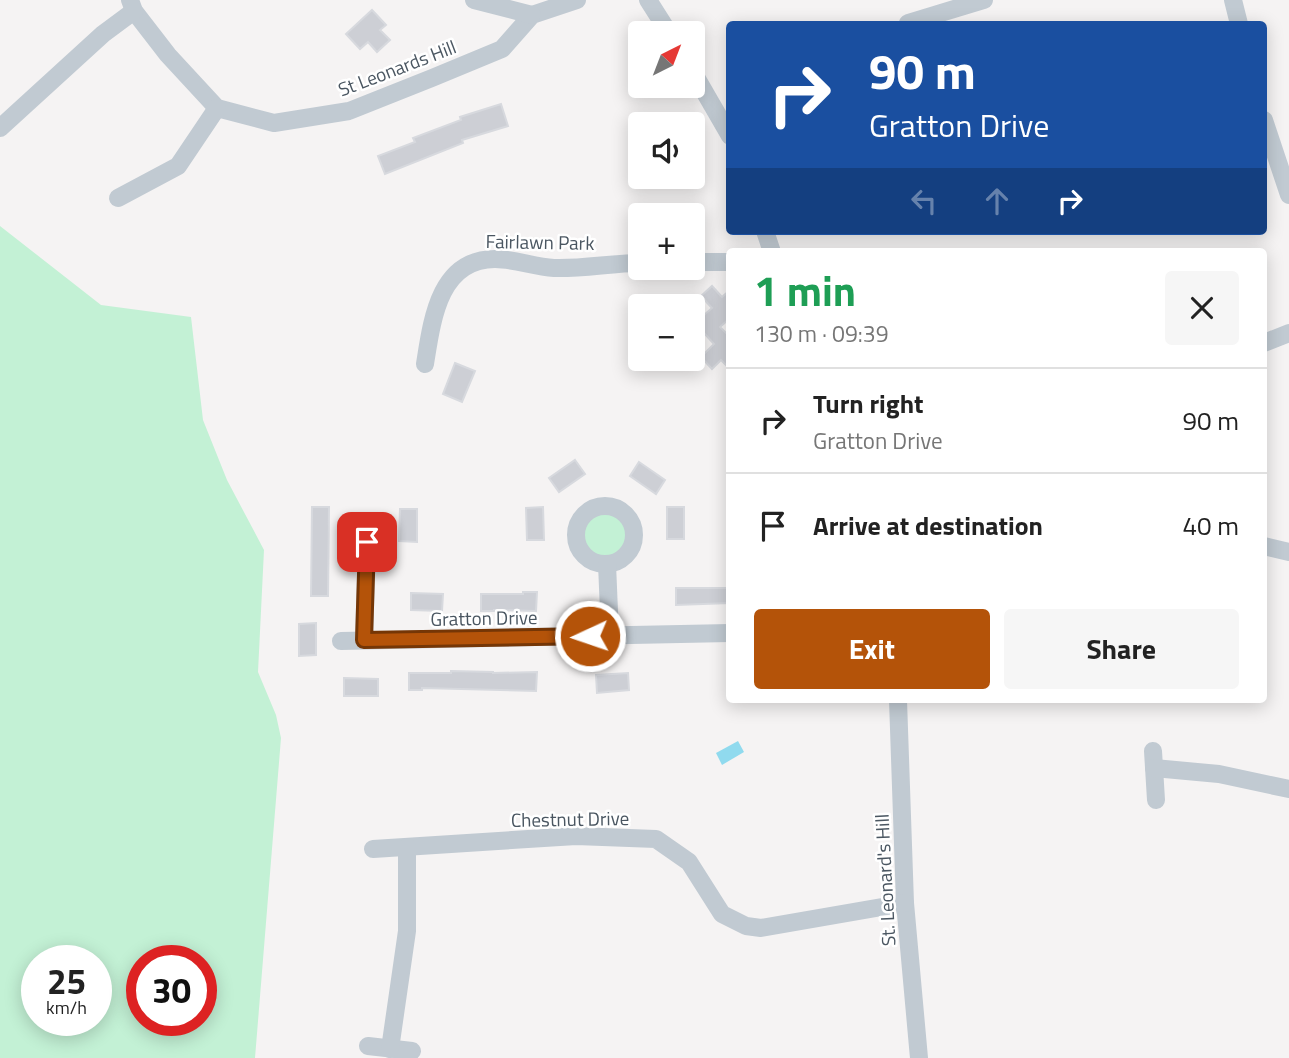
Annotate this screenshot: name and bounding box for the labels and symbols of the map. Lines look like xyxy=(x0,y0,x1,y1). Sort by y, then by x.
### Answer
north arrow xyxy=(628,21,705,98)
street label: St Leonards Hill xyxy=(334,32,460,103)
street label: Fairlawn Park xyxy=(485,226,595,257)
pin xyxy=(337,512,397,572)
position arrow xyxy=(553,599,627,673)
street label: Gratton Drive xyxy=(430,602,538,633)
street label: Chestnut Drive xyxy=(511,803,629,834)
street label: St. Leonard's Hill xyxy=(867,813,902,947)
speed limit sign: 30 xyxy=(126,945,217,1036)

